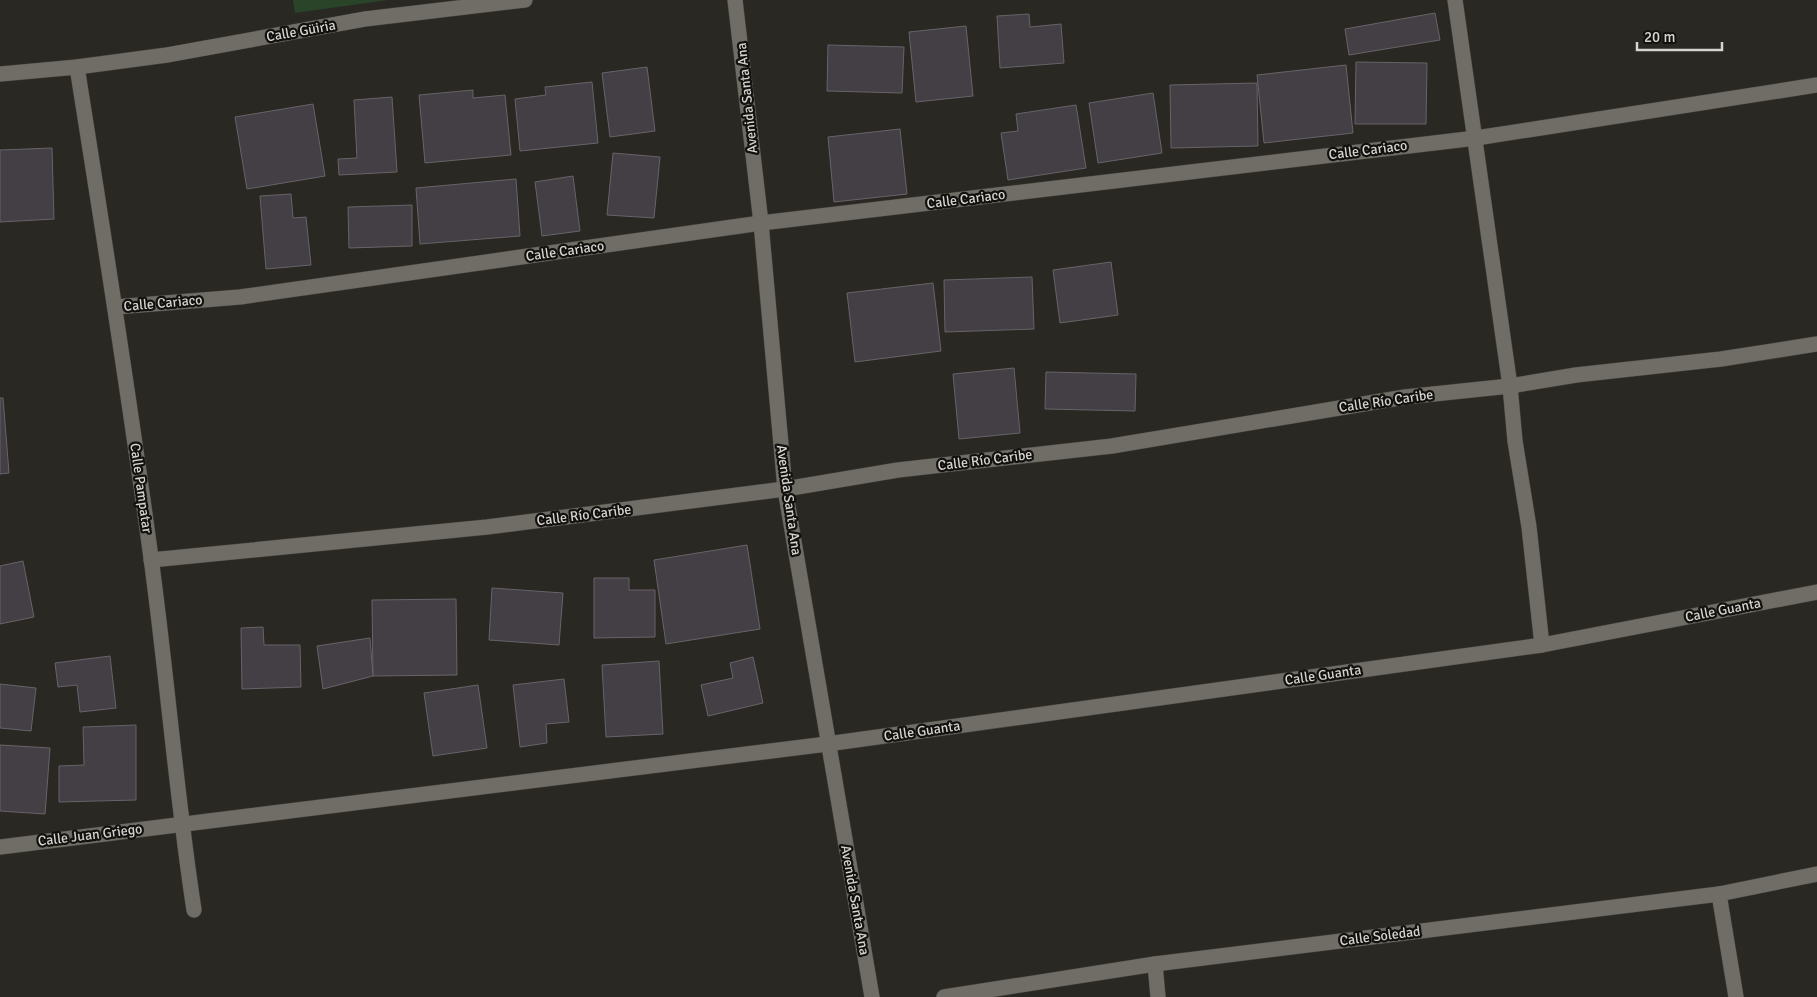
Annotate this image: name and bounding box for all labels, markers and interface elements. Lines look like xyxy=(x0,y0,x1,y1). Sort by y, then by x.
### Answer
street label: Calle Güiria xyxy=(265,17,337,45)
scale bar xyxy=(1637,20,1722,52)
text: 20 m xyxy=(1644,28,1675,46)
street label: Avenida Santa Ana xyxy=(733,42,761,154)
street label: Calle Cariaco xyxy=(1328,137,1408,163)
street label: Calle Cariaco xyxy=(926,186,1006,212)
street label: Calle Cariaco xyxy=(525,237,605,265)
street label: Calle Cariaco xyxy=(123,291,203,315)
street label: Calle Río Caribe xyxy=(1338,386,1434,416)
street label: Calle Pampatar xyxy=(126,442,156,535)
street label: Avenida Santa Ana xyxy=(773,444,805,556)
street label: Calle Río Caribe xyxy=(937,446,1033,474)
street label: Calle Río Caribe xyxy=(536,501,632,529)
street label: Calle Guanta xyxy=(1684,594,1762,626)
street label: Calle Guanta xyxy=(1284,661,1362,689)
street label: Calle Guanta xyxy=(883,717,961,745)
street label: Calle Juan Griego xyxy=(37,820,143,850)
street label: Avenida Santa Ana xyxy=(837,844,873,956)
street label: Calle Soledad xyxy=(1339,923,1421,949)

